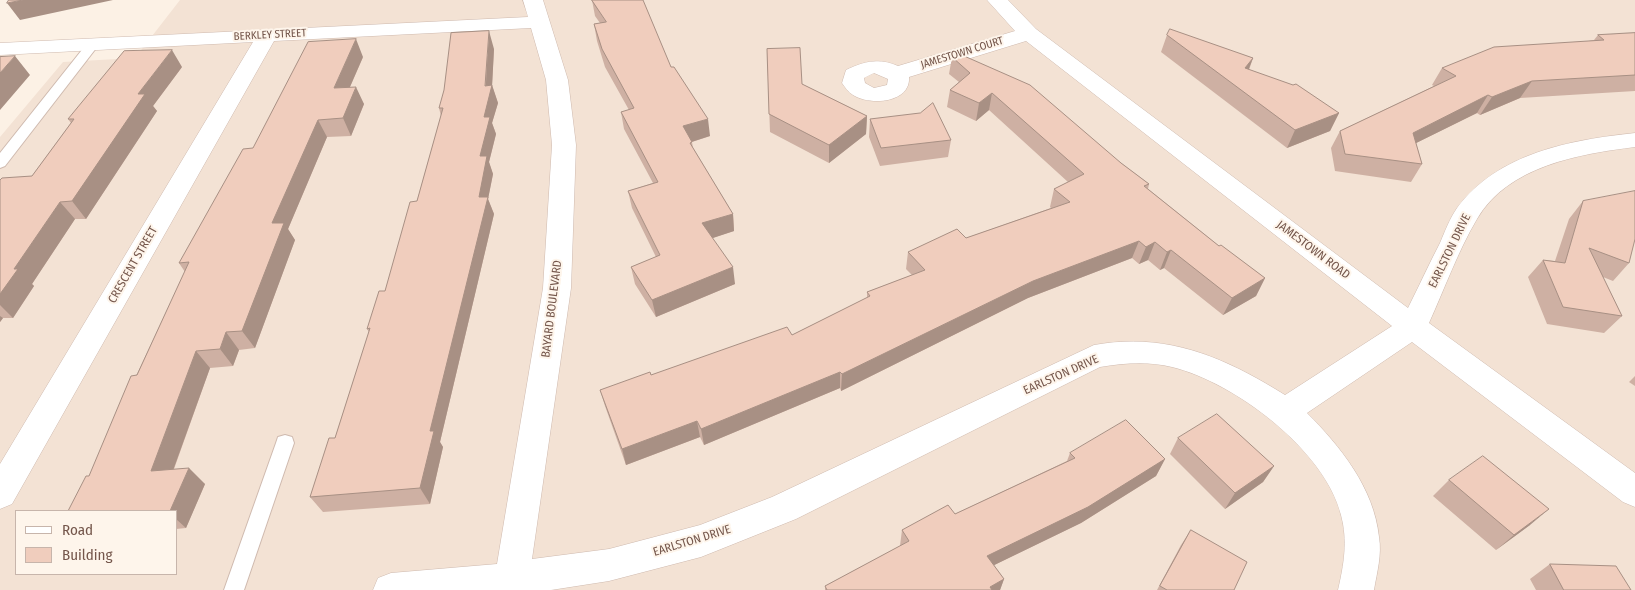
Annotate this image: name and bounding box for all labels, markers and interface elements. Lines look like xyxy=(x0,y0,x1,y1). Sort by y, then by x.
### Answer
street label: BERKLEY STREET xyxy=(233,27,307,43)
street label: JAMESTOWN COURT xyxy=(919,34,1005,72)
street label: EARLSTON DRIVE xyxy=(1426,212,1474,290)
street label: JAMESTOWN ROAD xyxy=(1273,218,1353,282)
street label: CRESCENT STREET xyxy=(105,224,161,306)
street label: BAYARD BOULEVARD xyxy=(539,259,565,359)
street label: EARLSTON DRIVE xyxy=(1021,352,1101,398)
legend xyxy=(15,510,178,575)
text: Road xyxy=(62,521,93,539)
street label: EARLSTON DRIVE xyxy=(651,522,733,560)
text: Building xyxy=(62,546,113,564)

